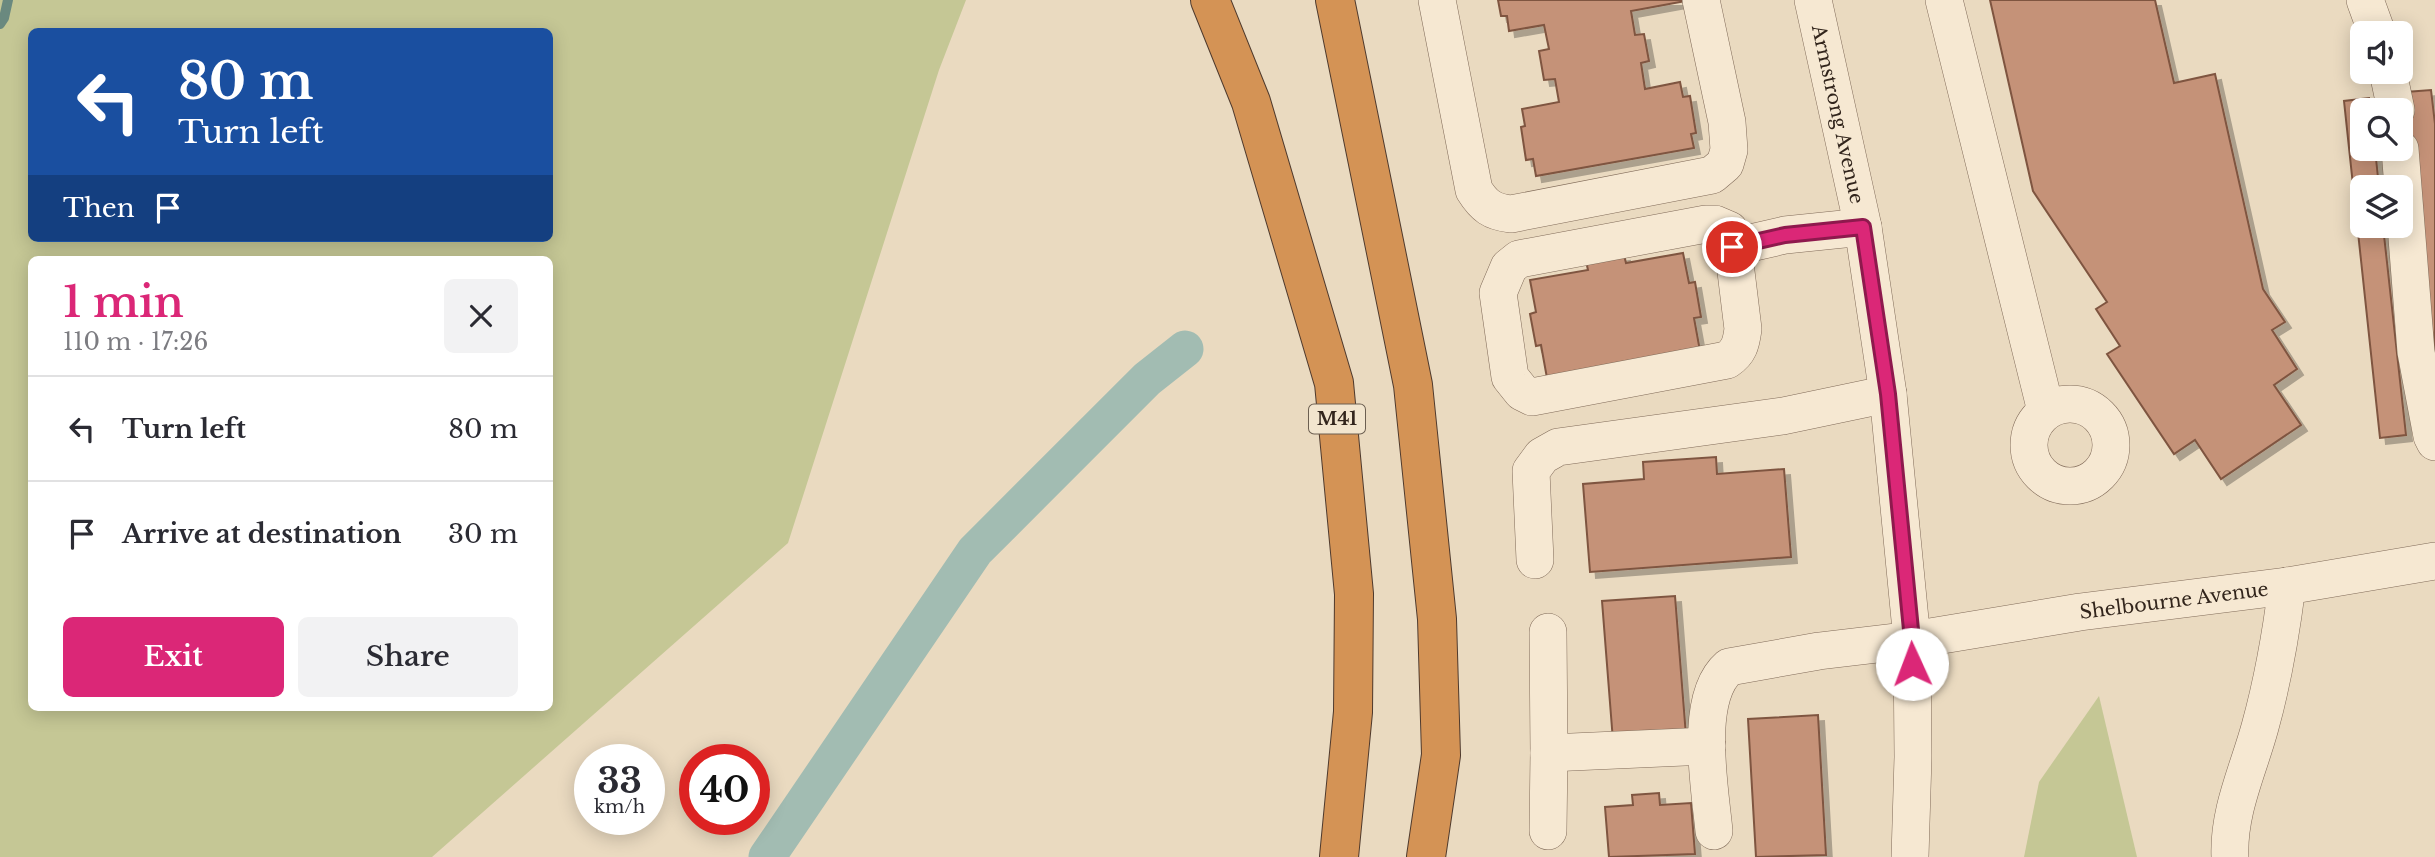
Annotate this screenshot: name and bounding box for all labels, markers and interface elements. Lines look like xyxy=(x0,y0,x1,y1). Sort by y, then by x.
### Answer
map controls xyxy=(2350,21,2413,238)
button: sound xyxy=(2350,21,2413,84)
street label: Armstrong Avenue xyxy=(1807,22,1869,206)
text: 80 m xyxy=(178,51,313,112)
icon: left xyxy=(63,56,154,147)
button: search xyxy=(2350,98,2413,161)
text: Turn left xyxy=(178,112,324,152)
button: layers xyxy=(2350,175,2413,238)
icon: arrive xyxy=(149,189,187,227)
text: Then xyxy=(63,192,135,224)
pin xyxy=(1702,217,1762,277)
icon: arrive xyxy=(1713,228,1751,266)
text: 1 min xyxy=(63,276,184,328)
button: close xyxy=(444,279,518,353)
text: 110 m · 17:26 xyxy=(63,328,208,356)
road number: M41 xyxy=(1309,404,1365,433)
icon: left xyxy=(63,410,101,448)
text: Turn left xyxy=(122,413,246,445)
text: 80 m xyxy=(448,413,518,445)
icon: arrive xyxy=(63,515,101,553)
text: Arrive at destination xyxy=(122,518,402,550)
text: 30 m xyxy=(448,518,518,550)
street label: Shelbourne Avenue xyxy=(2078,577,2270,623)
button: Exit xyxy=(63,617,284,697)
button: Share xyxy=(298,617,518,697)
position arrow xyxy=(1875,627,1949,701)
speed limit sign: 40 xyxy=(679,744,770,835)
text: 33 xyxy=(597,759,642,802)
text: km/h xyxy=(594,796,645,818)

